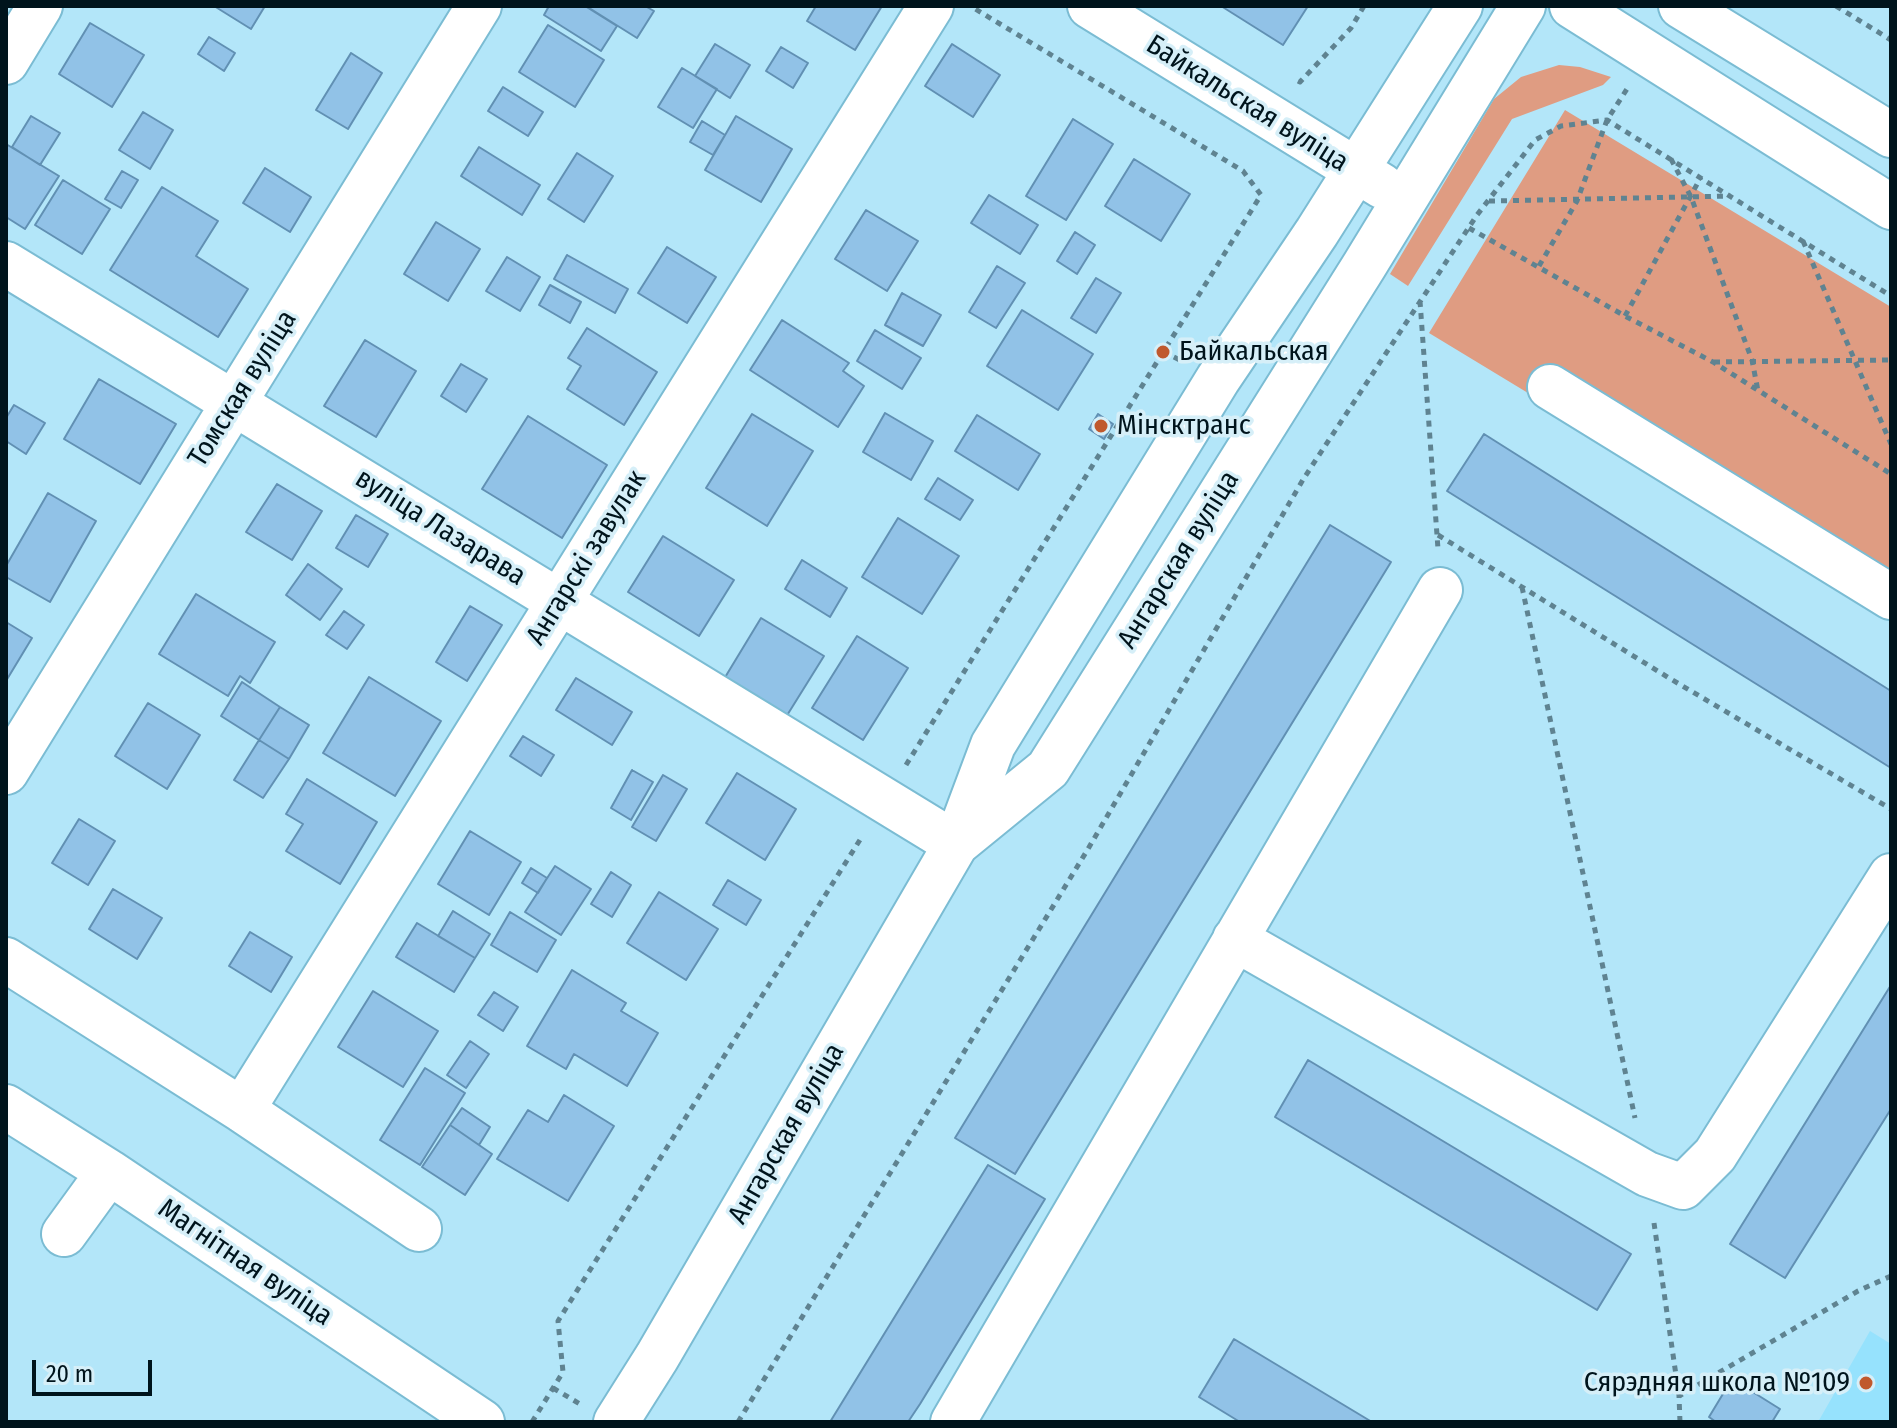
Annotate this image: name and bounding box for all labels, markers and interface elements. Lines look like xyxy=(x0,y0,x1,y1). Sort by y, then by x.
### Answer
street label: Байкальская вуліца xyxy=(1140,28,1354,180)
street label: Томская вуліца xyxy=(182,305,304,473)
place label: Байкальская xyxy=(1179,335,1329,369)
marker: Байкальская xyxy=(1154,343,1172,361)
place label: Мінсктранс xyxy=(1117,409,1251,443)
marker: Мінсктранс xyxy=(1092,417,1110,435)
street label: вуліца Лазарава xyxy=(349,462,531,594)
street label: Ангарскі завулак xyxy=(520,464,654,652)
street label: Ангарская вуліца xyxy=(1111,465,1247,655)
street label: Ангарская вуліца xyxy=(722,1038,852,1230)
street label: Магнітная вуліца xyxy=(152,1192,338,1334)
scale bar xyxy=(36,1344,156,1394)
text: 20 m xyxy=(46,1360,93,1388)
place label: Сярэдняя школа №109 xyxy=(1584,1366,1850,1400)
marker: Сярэдняя школа №109 xyxy=(1857,1374,1875,1392)

